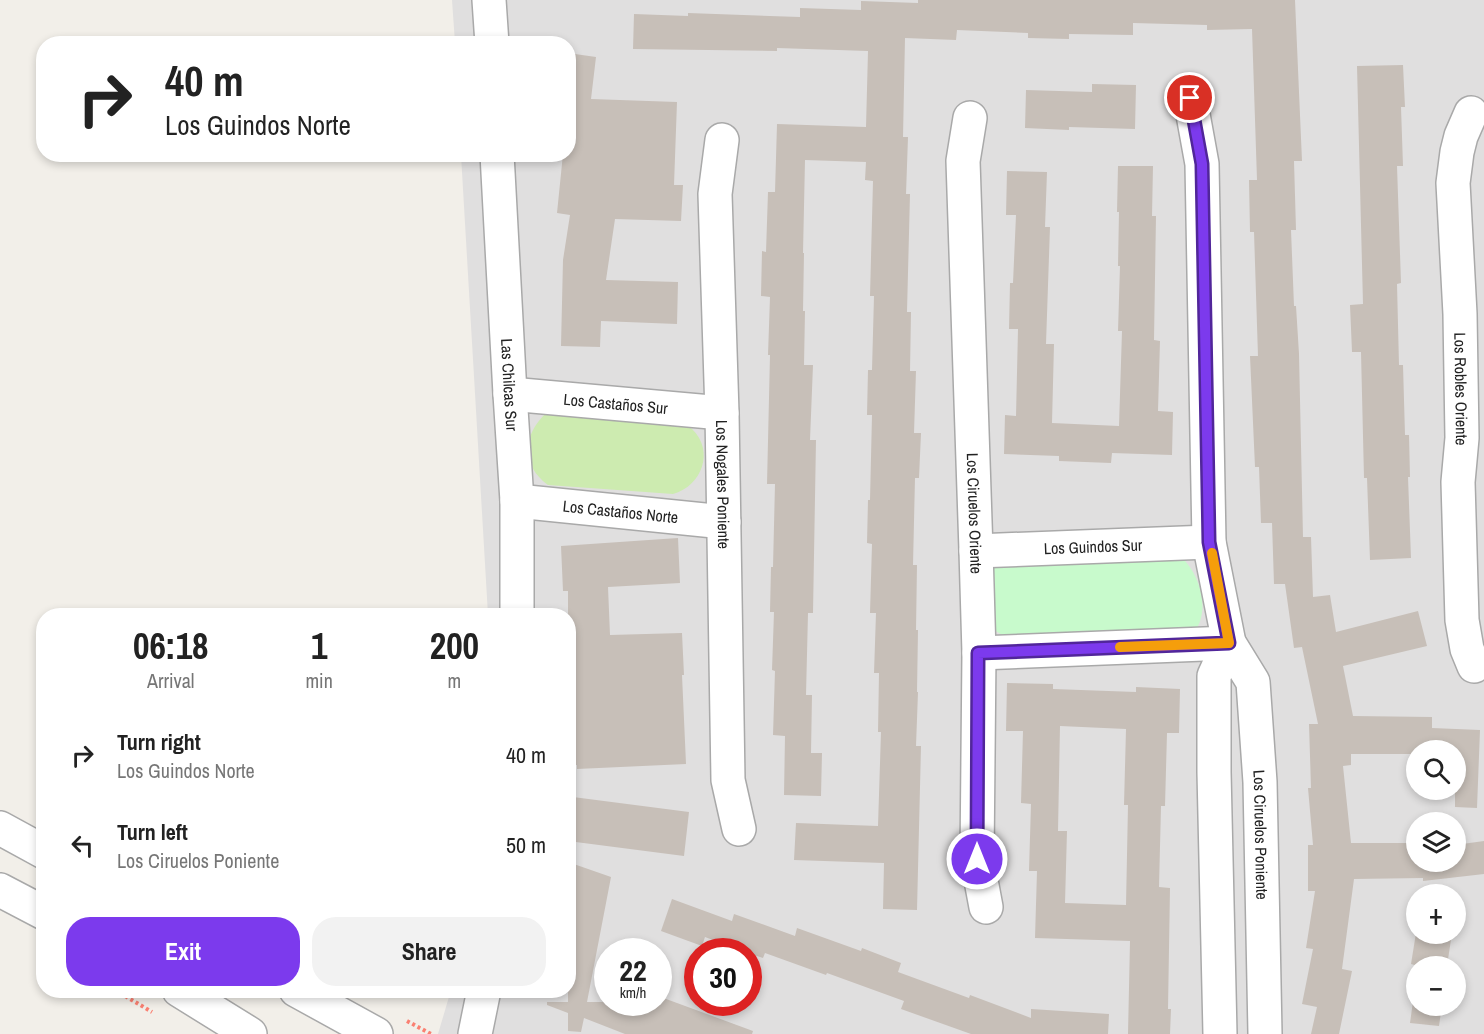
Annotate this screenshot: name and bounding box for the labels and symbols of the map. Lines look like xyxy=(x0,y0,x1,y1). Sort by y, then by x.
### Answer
pin xyxy=(1164,72,1215,123)
street label: Los Robles Oriente xyxy=(1449,332,1473,446)
street label: Las Chilcas Sur xyxy=(496,338,523,432)
street label: Los Castaños Sur xyxy=(563,388,669,419)
street label: Los Nogales Poniente xyxy=(711,420,735,549)
street label: Los Ciruelos Oriente xyxy=(962,452,988,574)
street label: Los Castaños Norte xyxy=(562,495,679,528)
street label: Los Guindos Sur xyxy=(1043,534,1143,559)
street label: Los Ciruelos Poniente xyxy=(1248,769,1273,900)
position arrow xyxy=(945,827,1009,891)
speed limit sign: 30 xyxy=(684,938,762,1016)

